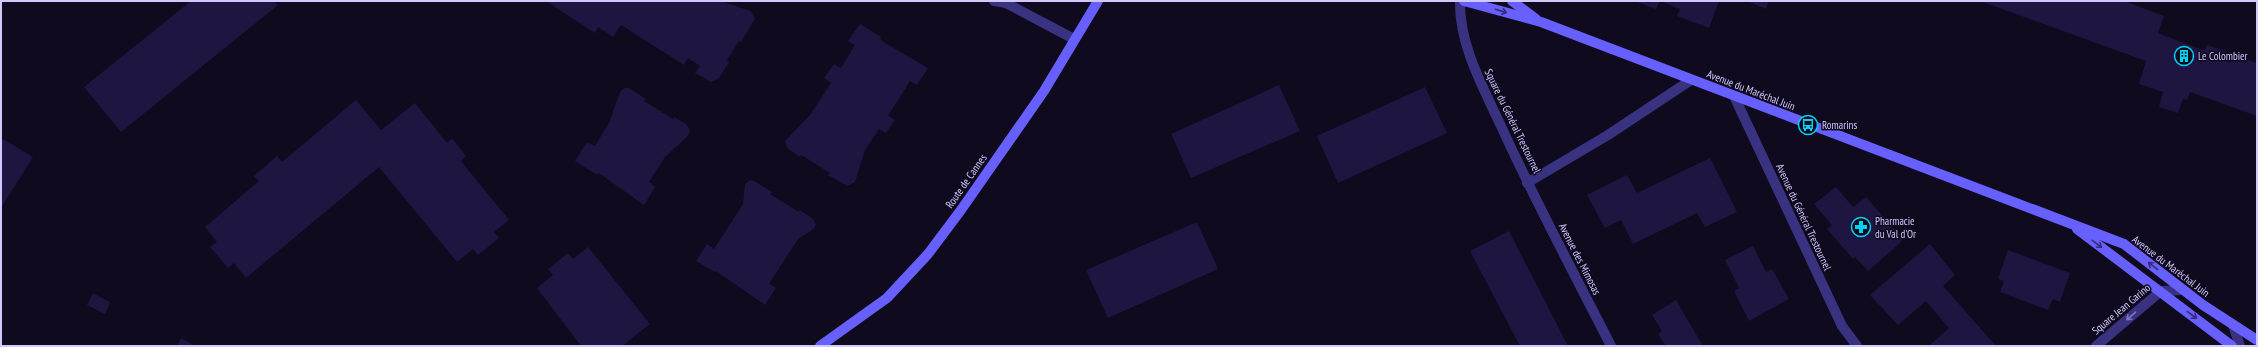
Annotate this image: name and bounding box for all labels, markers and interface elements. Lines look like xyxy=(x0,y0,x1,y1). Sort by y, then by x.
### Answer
one-way arrow xyxy=(1495,8,1508,15)
building icon: Le Colombier xyxy=(2173,45,2195,67)
place label: Le Colombier xyxy=(2198,49,2248,63)
street label: Square du Général Trestournel xyxy=(1482,67,1545,176)
street label: Avenue du Maréchal Juin xyxy=(1705,67,1797,113)
bus stop icon: Romarins xyxy=(1797,114,1819,136)
place label: Romarins xyxy=(1822,118,1857,132)
street label: Route de Cannes xyxy=(942,151,990,211)
street label: Avenue du Général Trestournel xyxy=(1773,161,1835,273)
place label: Pharmacie du Val d'Or xyxy=(1875,214,1916,241)
pharmacy icon: Pharmacie du Val d'Or xyxy=(1850,216,1872,238)
street label: Avenue des Mimosas xyxy=(1556,221,1604,297)
street label: Avenue du Maréchal Juin xyxy=(2129,232,2213,300)
one-way arrow xyxy=(2091,240,2102,248)
one-way arrow xyxy=(2147,262,2158,270)
street label: Square Jean Garino xyxy=(2089,280,2153,338)
one-way arrow xyxy=(2125,311,2136,320)
one-way arrow xyxy=(2186,311,2197,319)

